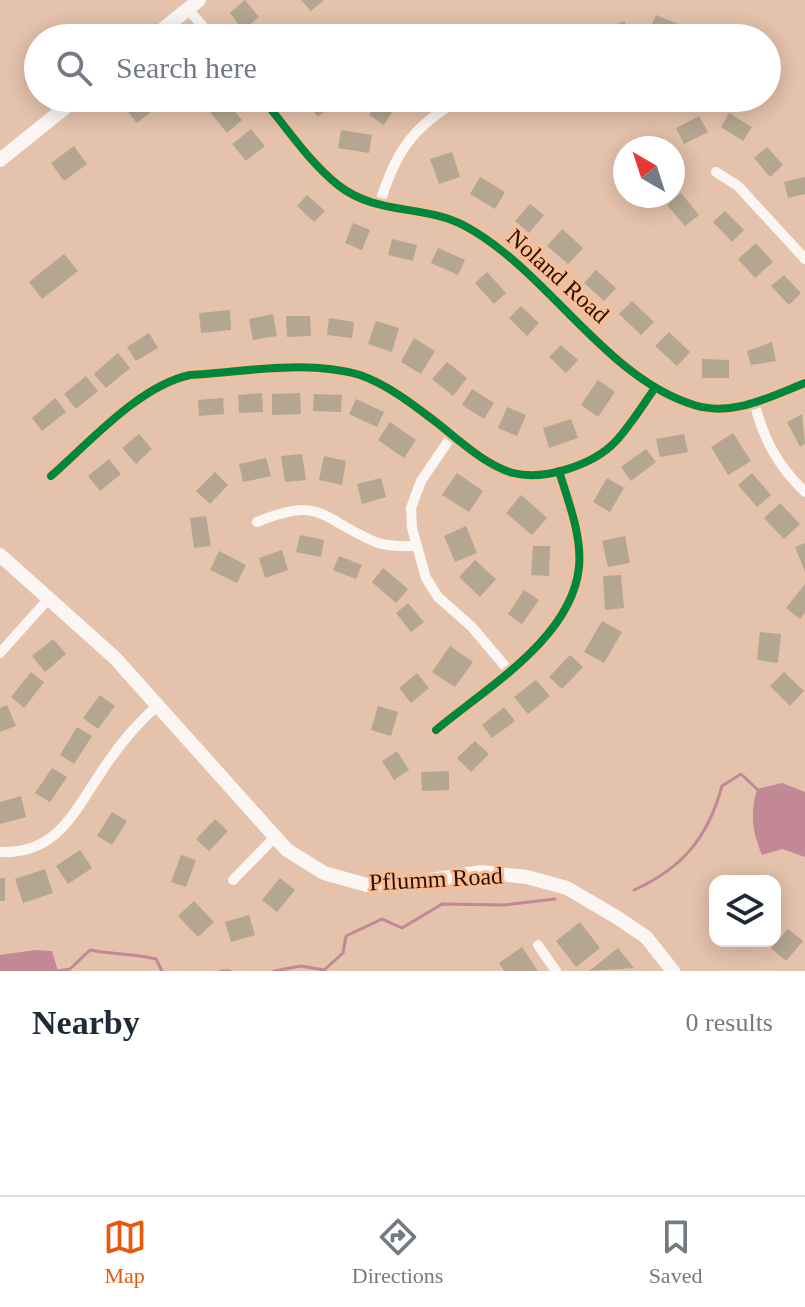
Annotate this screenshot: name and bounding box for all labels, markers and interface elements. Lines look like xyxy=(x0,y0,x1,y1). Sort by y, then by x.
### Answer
search box xyxy=(24,24,781,112)
icon: search xyxy=(52,46,96,90)
text: Search here xyxy=(116,51,257,84)
north arrow xyxy=(613,136,685,208)
street label: Noland Road xyxy=(502,224,614,328)
street label: Pflumm Road xyxy=(368,863,504,895)
map controls xyxy=(709,875,781,947)
button: layers xyxy=(709,875,781,947)
text: Nearby xyxy=(32,1004,140,1041)
text: 0 results xyxy=(686,1008,773,1037)
tab: Map xyxy=(103,1215,147,1289)
tab: Directions xyxy=(352,1215,443,1289)
tab: Saved xyxy=(649,1215,702,1289)

